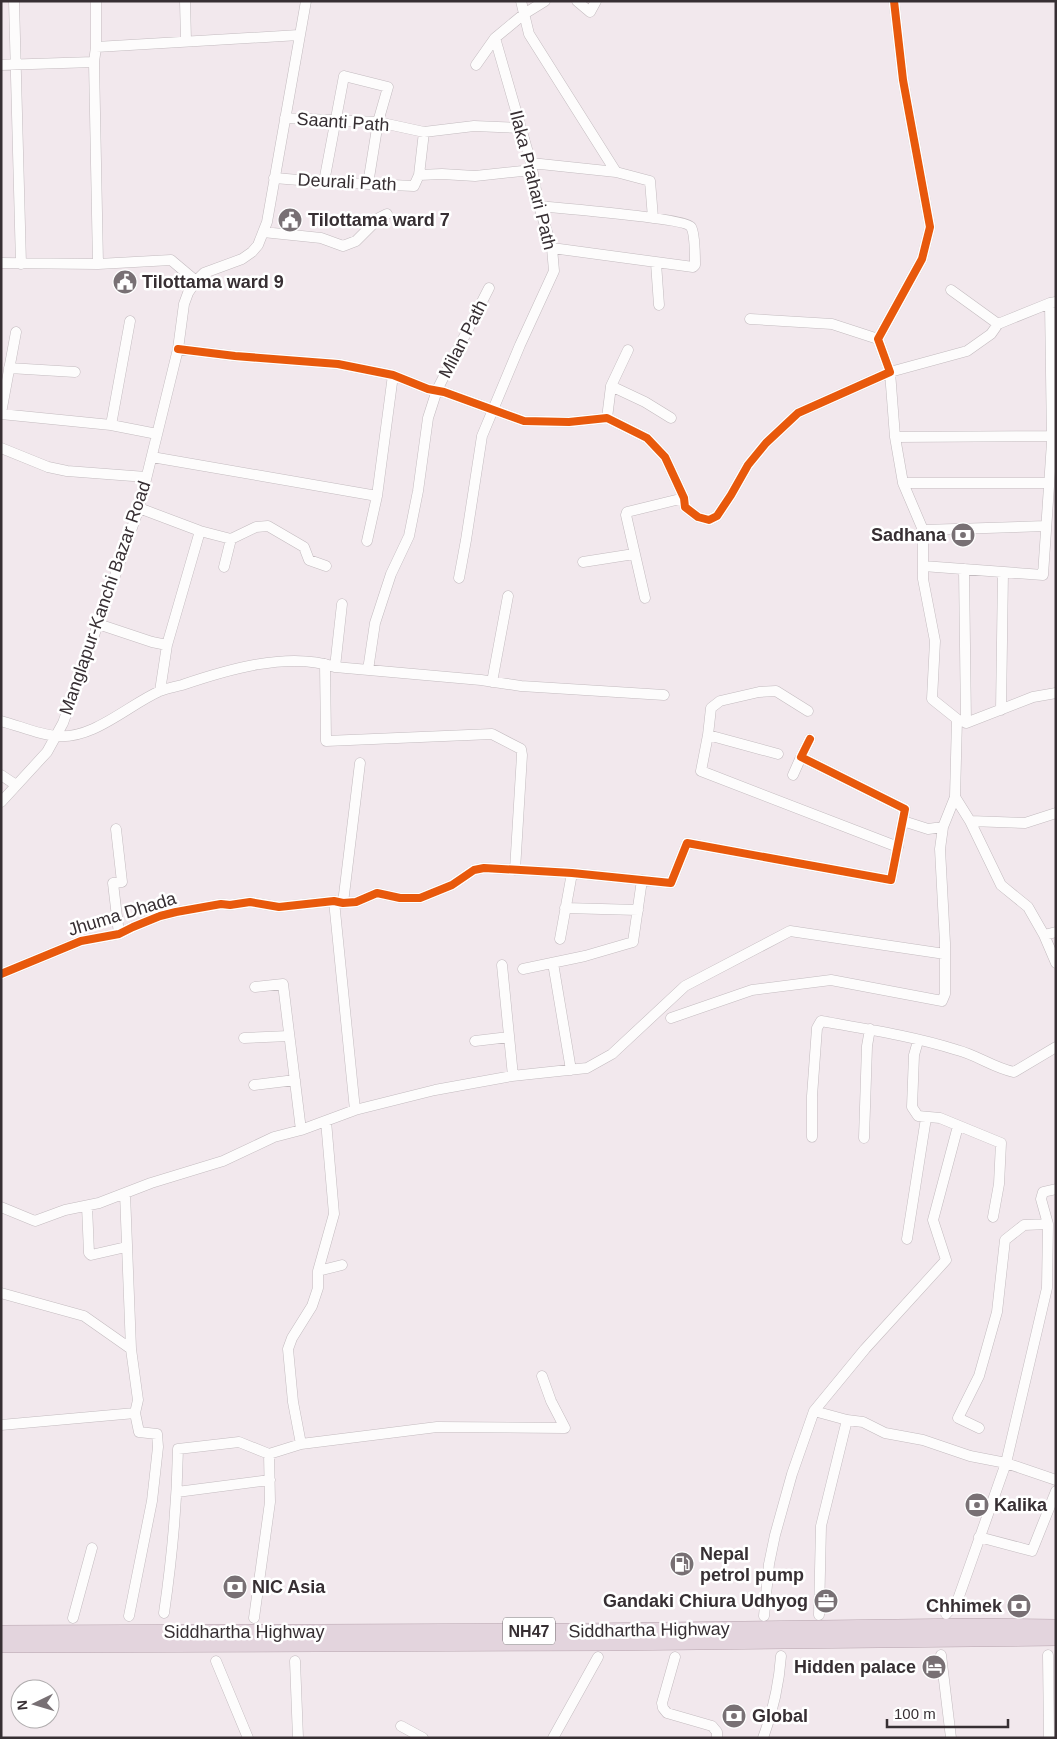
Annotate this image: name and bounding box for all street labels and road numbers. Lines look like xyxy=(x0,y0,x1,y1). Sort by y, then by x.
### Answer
street label: Ilaka Prahari Path xyxy=(506,108,560,252)
street label: Saanti Path xyxy=(296,109,390,135)
street label: Deurali Path xyxy=(297,169,397,195)
street label: Milan Path xyxy=(435,297,491,381)
street label: Manglapur-Kanchi Bazar Road xyxy=(55,478,155,718)
street label: Jhuma Dhada xyxy=(65,888,179,940)
road number: NH47 xyxy=(503,1618,555,1644)
street label: Siddhartha Highway xyxy=(568,1619,730,1641)
street label: Siddhartha Highway xyxy=(163,1622,325,1642)

